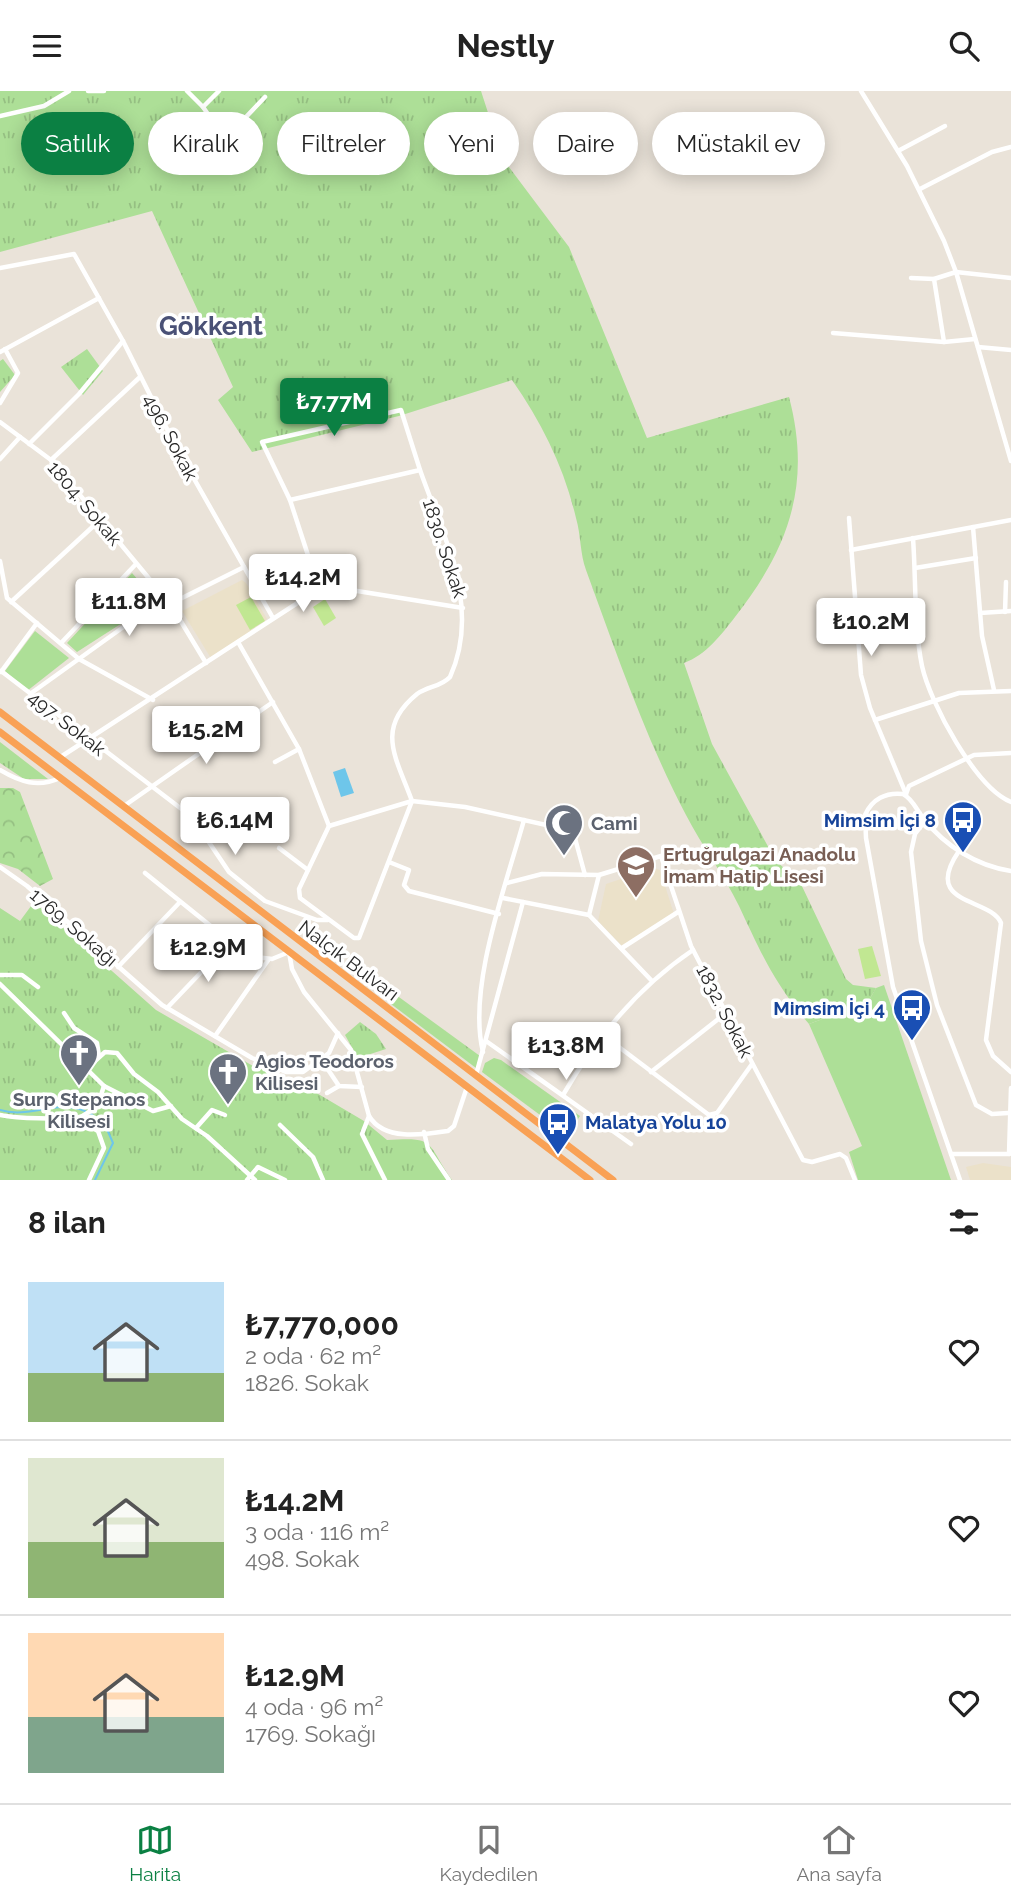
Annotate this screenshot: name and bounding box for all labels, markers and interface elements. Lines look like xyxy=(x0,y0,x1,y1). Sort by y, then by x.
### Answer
icon: menu xyxy=(28,27,66,65)
text: Nestly xyxy=(456,27,555,64)
icon: search xyxy=(945,27,983,65)
chip: Satılık xyxy=(21,112,134,175)
chip: Kiralık xyxy=(148,112,263,175)
chip: Filtreler xyxy=(277,112,410,175)
chip: Yeni xyxy=(424,112,519,175)
chip: Daire xyxy=(533,112,638,175)
chip: Müstakil ev xyxy=(652,112,825,175)
district label: Gökkent xyxy=(159,311,263,341)
pin: ₺7.77M xyxy=(277,379,391,438)
text: ₺7.77M xyxy=(296,387,372,414)
street label: 496. Sokak xyxy=(139,390,203,484)
street label: 1804. Sokak xyxy=(43,456,127,550)
street label: 1830. Sokak xyxy=(419,496,471,600)
pin: ₺14.2M xyxy=(246,554,360,614)
text: ₺14.2M xyxy=(265,563,341,590)
pin: ₺11.8M xyxy=(72,579,186,638)
text: ₺11.8M xyxy=(91,587,167,614)
pin: ₺10.2M xyxy=(814,599,928,658)
text: ₺10.2M xyxy=(832,607,910,634)
street label: 497. Sokak xyxy=(24,686,110,760)
pin: ₺15.2M xyxy=(149,707,263,766)
text: ₺15.2M xyxy=(168,715,244,742)
pin: ₺6.14M xyxy=(178,797,292,857)
bus stop icon: Mimsim İçi 8 xyxy=(942,799,984,854)
mosque icon: Cami xyxy=(543,802,585,857)
text: ₺6.14M xyxy=(196,806,274,833)
place label: Mimsim İçi 8 xyxy=(824,809,936,831)
place label: Cami xyxy=(591,812,637,834)
place label: Ertuğrulgazi Anadolu İmam Hatip Lisesi xyxy=(663,843,856,887)
school or university icon: Ertuğrulgazi Anadolu İmam Hatip Lisesi xyxy=(615,844,657,899)
street label: 1769. Sokağı xyxy=(26,883,122,971)
street label: Nalçık Bulvarı xyxy=(295,915,403,1005)
pin: ₺12.9M xyxy=(151,925,265,984)
text: ₺12.9M xyxy=(170,933,246,960)
street label: 1832. Sokak xyxy=(692,961,758,1061)
bus stop icon: Mimsim İçi 4 xyxy=(891,987,933,1042)
place label: Mimsim İçi 4 xyxy=(773,997,885,1019)
pin: ₺13.8M xyxy=(509,1023,623,1082)
text: ₺13.8M xyxy=(528,1031,604,1058)
church icon: Surp Stepanos Kilisesi xyxy=(58,1032,100,1087)
place label: Agios Teodoros Kilisesi xyxy=(255,1050,394,1094)
church icon: Agios Teodoros Kilisesi xyxy=(207,1051,249,1106)
place label: Surp Stepanos Kilisesi xyxy=(13,1088,145,1132)
bus stop icon: Malatya Yolu 10 xyxy=(537,1101,579,1156)
place label: Malatya Yolu 10 xyxy=(585,1111,727,1133)
icon: filters xyxy=(945,1203,983,1241)
text: 8 ilan xyxy=(28,1205,106,1240)
text: ₺7,770,000 xyxy=(245,1307,399,1342)
icon: home xyxy=(84,1310,168,1394)
icon: heart xyxy=(945,1333,983,1371)
text: 2 oda · 62 m² xyxy=(245,1342,381,1369)
text: 1826. Sokak xyxy=(245,1369,369,1396)
text: ₺14.2M xyxy=(245,1483,344,1518)
icon: home xyxy=(84,1486,168,1570)
icon: heart xyxy=(945,1509,983,1547)
text: 3 oda · 116 m² xyxy=(245,1518,389,1545)
text: 498. Sokak xyxy=(245,1545,359,1572)
text: ₺12.9M xyxy=(245,1658,345,1693)
icon: home xyxy=(84,1661,168,1745)
icon: heart xyxy=(945,1684,983,1722)
text: 4 oda · 96 m² xyxy=(245,1693,383,1720)
text: 1769. Sokağı xyxy=(245,1720,376,1747)
tab: Harita xyxy=(129,1821,181,1885)
tab: Kaydedilen xyxy=(440,1821,538,1885)
tab: Ana sayfa xyxy=(797,1821,882,1885)

